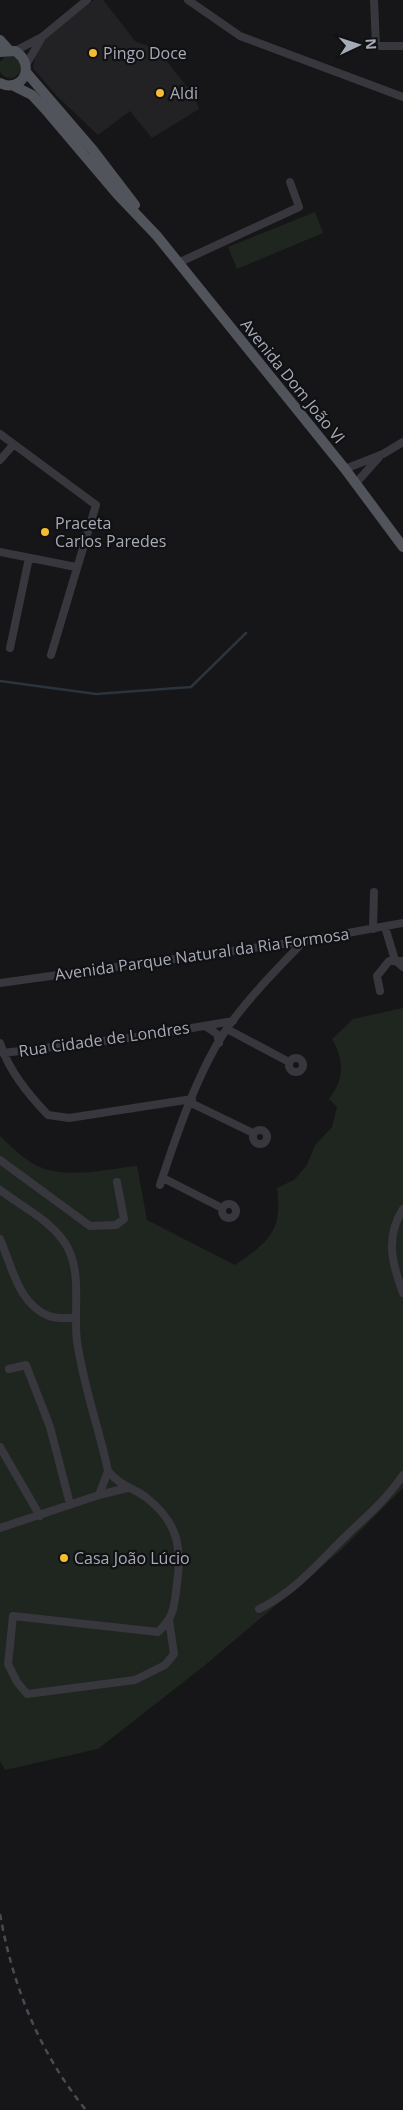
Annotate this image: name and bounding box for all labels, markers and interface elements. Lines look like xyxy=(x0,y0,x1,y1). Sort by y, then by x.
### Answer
north arrow xyxy=(333,20,383,70)
text: N xyxy=(362,38,381,50)
place label: Pingo Doce xyxy=(103,42,187,64)
marker: Pingo Doce xyxy=(87,47,99,59)
place label: Aldi xyxy=(170,82,198,104)
marker: Aldi xyxy=(154,87,166,99)
street label: Avenida Dom João VI xyxy=(236,314,350,448)
place label: Praceta Carlos Paredes xyxy=(55,512,166,552)
marker: Praceta Carlos Paredes xyxy=(39,526,51,538)
street label: Avenida Parque Natural da Ria Formosa xyxy=(53,922,351,986)
street label: Rua Cidade de Londres xyxy=(17,1016,191,1062)
place label: Casa João Lúcio xyxy=(74,1547,190,1569)
marker: Casa João Lúcio xyxy=(58,1552,70,1564)

